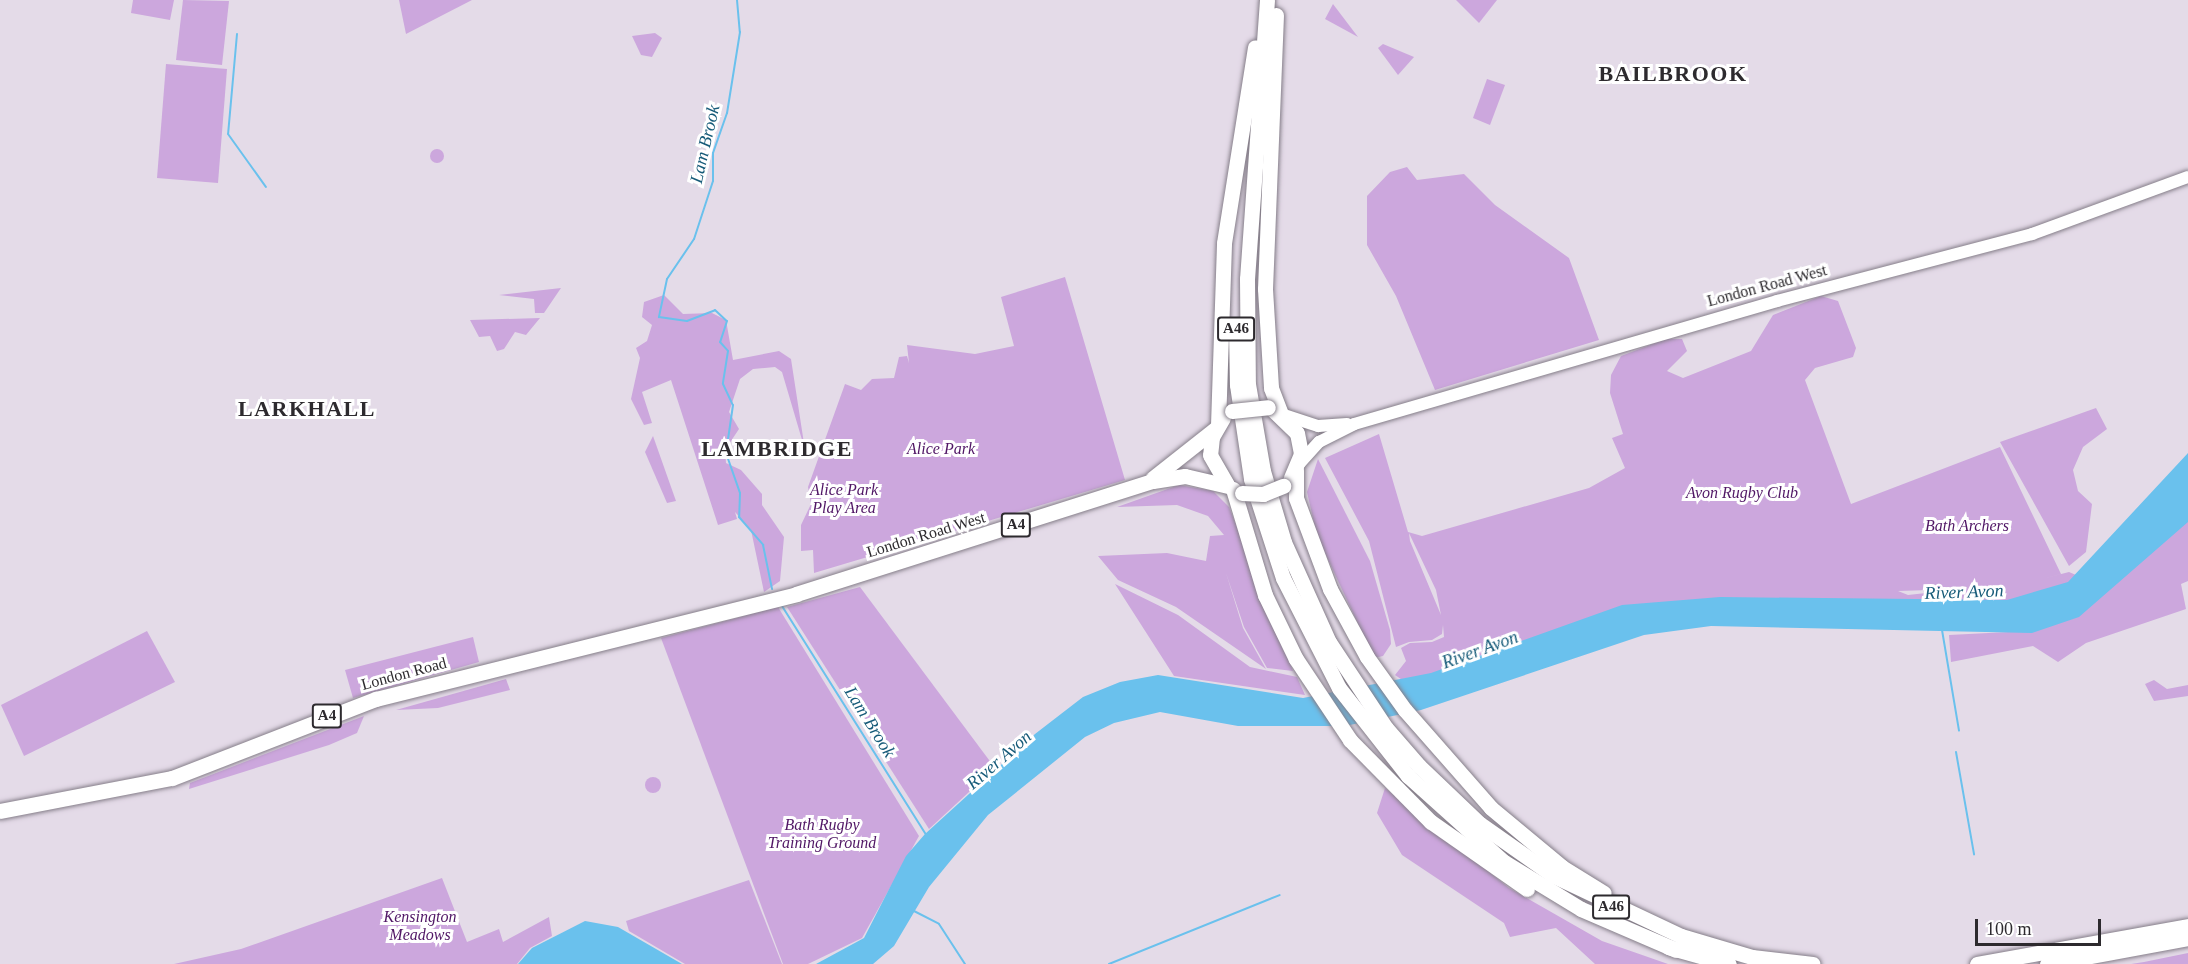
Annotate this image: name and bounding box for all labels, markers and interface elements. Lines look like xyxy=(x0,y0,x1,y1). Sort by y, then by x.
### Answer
district label: BAILBROOK xyxy=(1598,61,1748,87)
water label: Lam Brook xyxy=(685,103,725,185)
street label: London Road West xyxy=(1705,261,1829,311)
road number: A46 xyxy=(1216,317,1256,341)
district label: LARKHALL xyxy=(238,396,376,422)
district label: LAMBRIDGE xyxy=(701,436,853,462)
park label: Alice Park xyxy=(907,439,975,459)
park label: Alice Park Play Area xyxy=(810,480,878,518)
park label: Avon Rugby Club xyxy=(1686,483,1798,503)
street label: London Road West xyxy=(864,508,988,562)
road number: A4 xyxy=(1000,513,1032,537)
park label: Bath Archers xyxy=(1925,516,2009,536)
water label: River Avon xyxy=(1924,580,2004,604)
water label: River Avon xyxy=(1439,626,1521,674)
street label: London Road xyxy=(359,653,449,695)
water label: Lam Brook xyxy=(840,682,900,762)
road number: A4 xyxy=(310,704,344,728)
water label: River Avon xyxy=(962,726,1036,794)
park label: Bath Rugby Training Ground xyxy=(768,815,876,853)
road number: A46 xyxy=(1592,895,1630,919)
park label: Kensington Meadows xyxy=(384,907,456,945)
scale bar xyxy=(1978,907,2104,945)
text: 100 m xyxy=(1986,919,2032,939)

